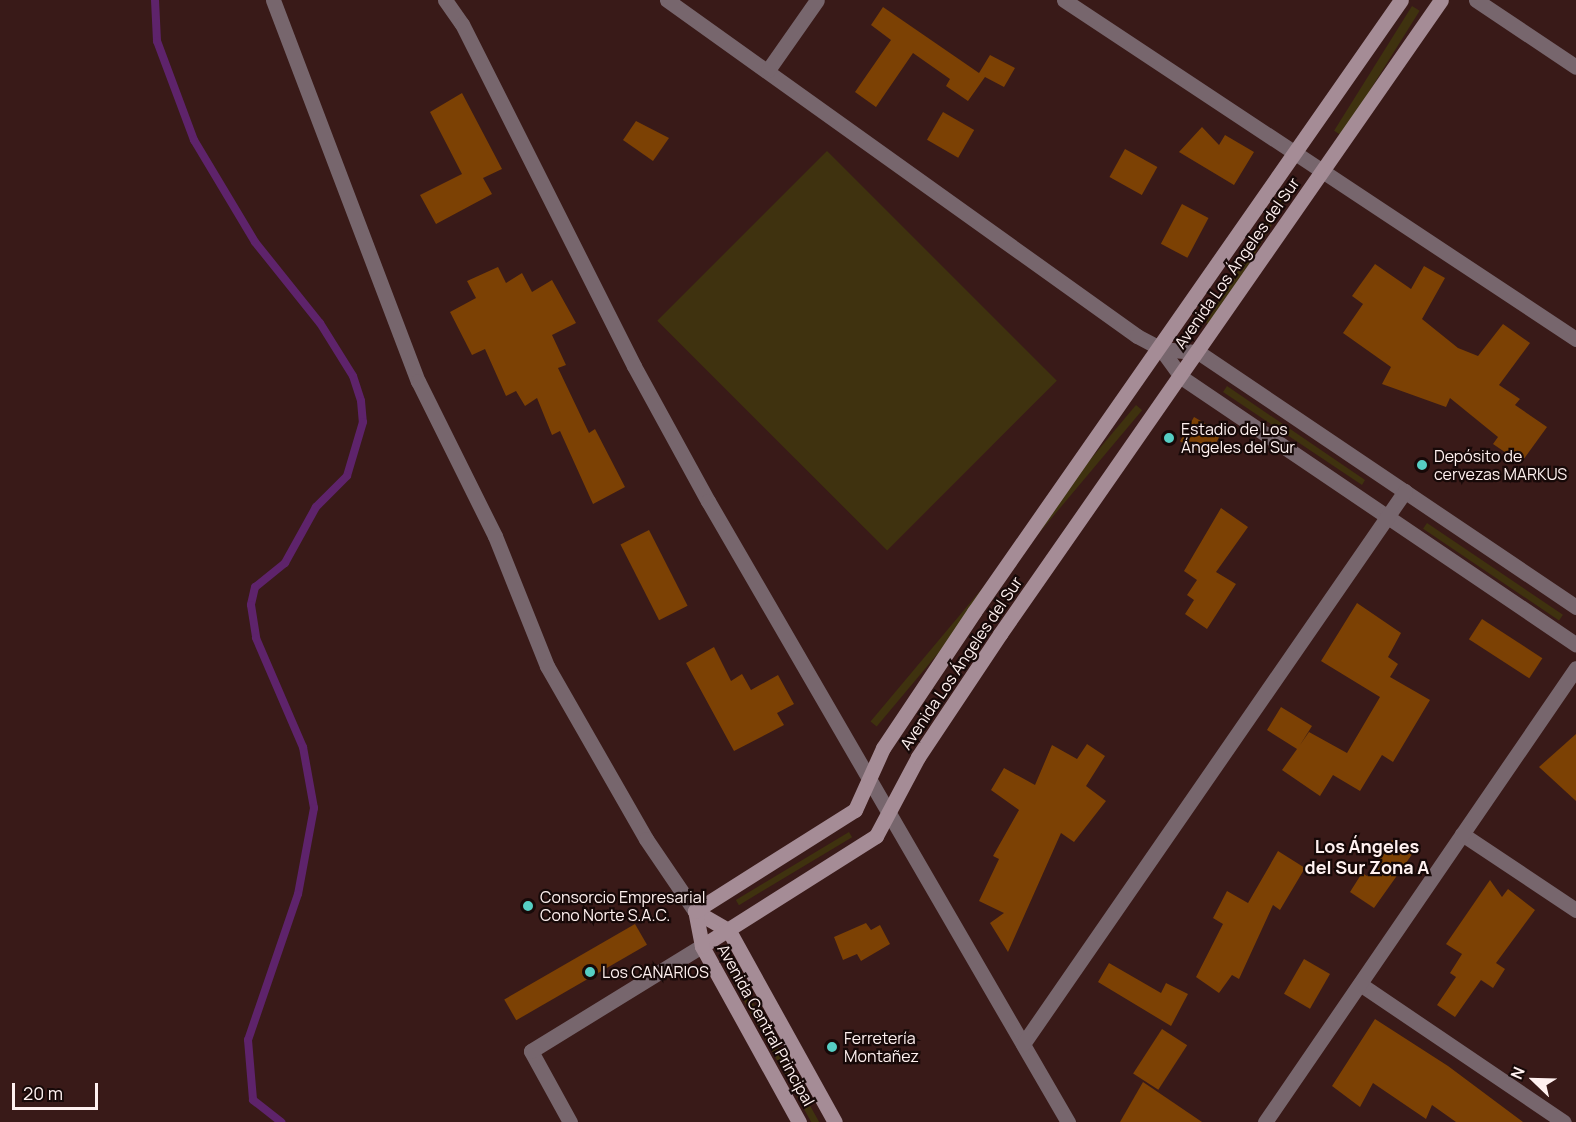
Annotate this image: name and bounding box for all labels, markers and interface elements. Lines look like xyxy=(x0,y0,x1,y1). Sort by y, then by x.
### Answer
street label: Avenida Los Ángeles del Sur xyxy=(1171,174,1303,352)
place label: Estadio de Los Ángeles del Sur xyxy=(1181,419,1295,457)
marker: Estadio de Los Ángeles del Sur xyxy=(1162,431,1176,445)
place label: Depósito de cervezas MARKUS xyxy=(1434,446,1567,484)
marker: Depósito de cervezas MARKUS xyxy=(1415,458,1429,472)
street label: Avenida Los Ángeles del Sur xyxy=(896,573,1026,753)
district label: Los Ángeles del Sur Zona A xyxy=(1305,836,1429,878)
place label: Consorcio Empresarial Cono Norte S.A.C. xyxy=(540,887,705,925)
marker: Consorcio Empresarial Cono Norte S.A.C. xyxy=(521,899,535,913)
street label: Avenida Central Principal xyxy=(713,941,819,1109)
place label: Los CANARIOS xyxy=(602,962,709,982)
marker: Los CANARIOS xyxy=(583,965,597,979)
place label: Ferretería Montañez xyxy=(844,1028,919,1066)
marker: Ferretería Montañez xyxy=(825,1040,839,1054)
north arrow xyxy=(1504,1050,1564,1110)
text: N xyxy=(1505,1063,1530,1083)
scale bar xyxy=(15,1071,100,1109)
text: 20 m xyxy=(23,1081,63,1105)

